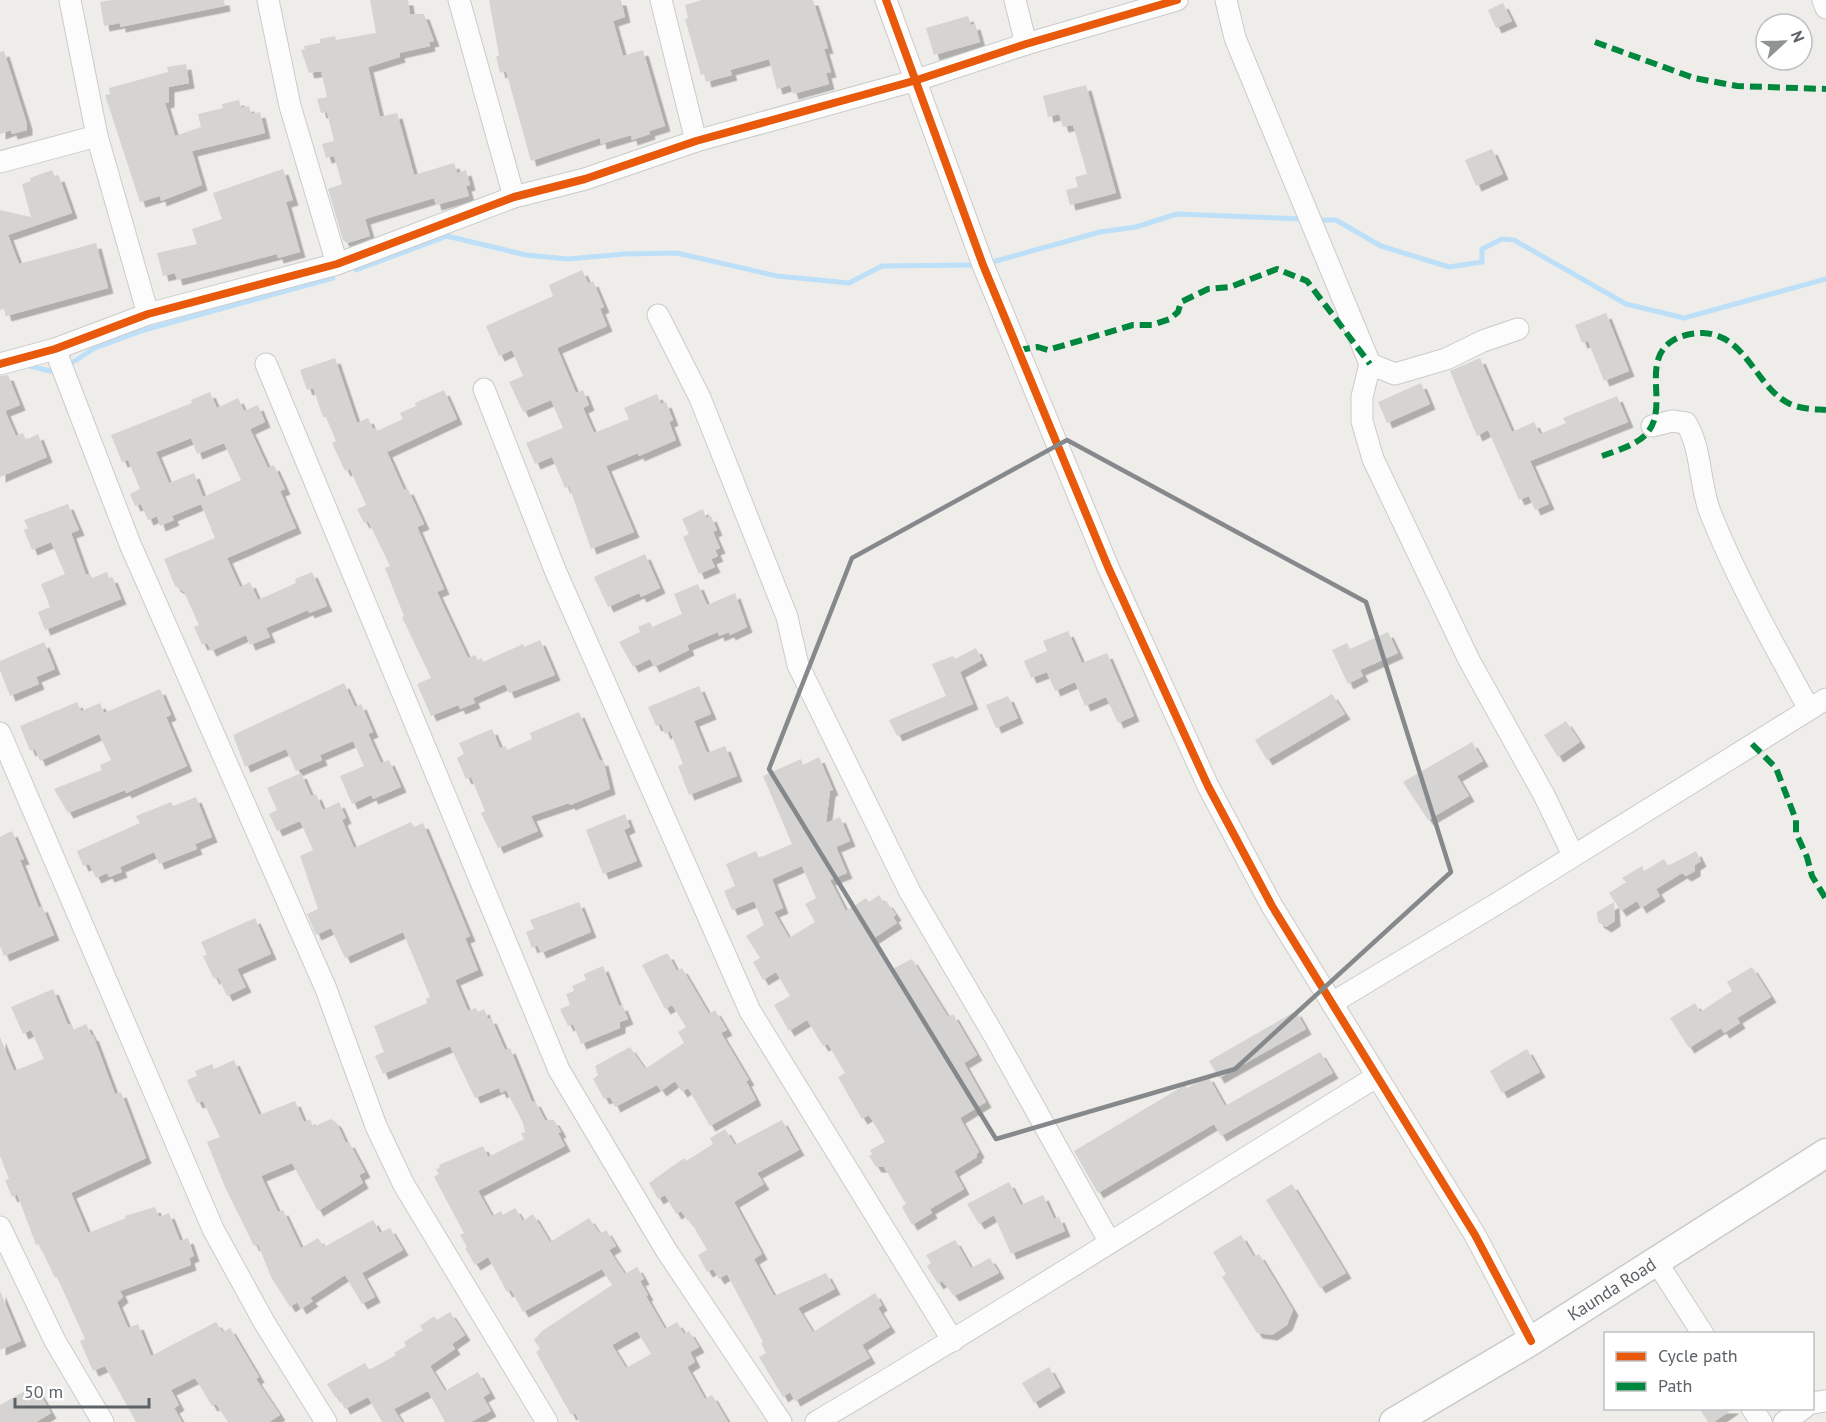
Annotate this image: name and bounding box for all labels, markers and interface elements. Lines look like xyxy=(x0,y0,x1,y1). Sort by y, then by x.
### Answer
north arrow xyxy=(1754,12,1814,72)
text: N xyxy=(1787,28,1809,45)
street label: Kaunda Road xyxy=(1563,1252,1660,1326)
legend xyxy=(1604,1332,1814,1410)
text: Cycle path xyxy=(1658,1344,1738,1367)
scale bar xyxy=(15,1371,148,1409)
text: Path xyxy=(1658,1374,1692,1397)
text: 50 m xyxy=(24,1380,63,1403)

